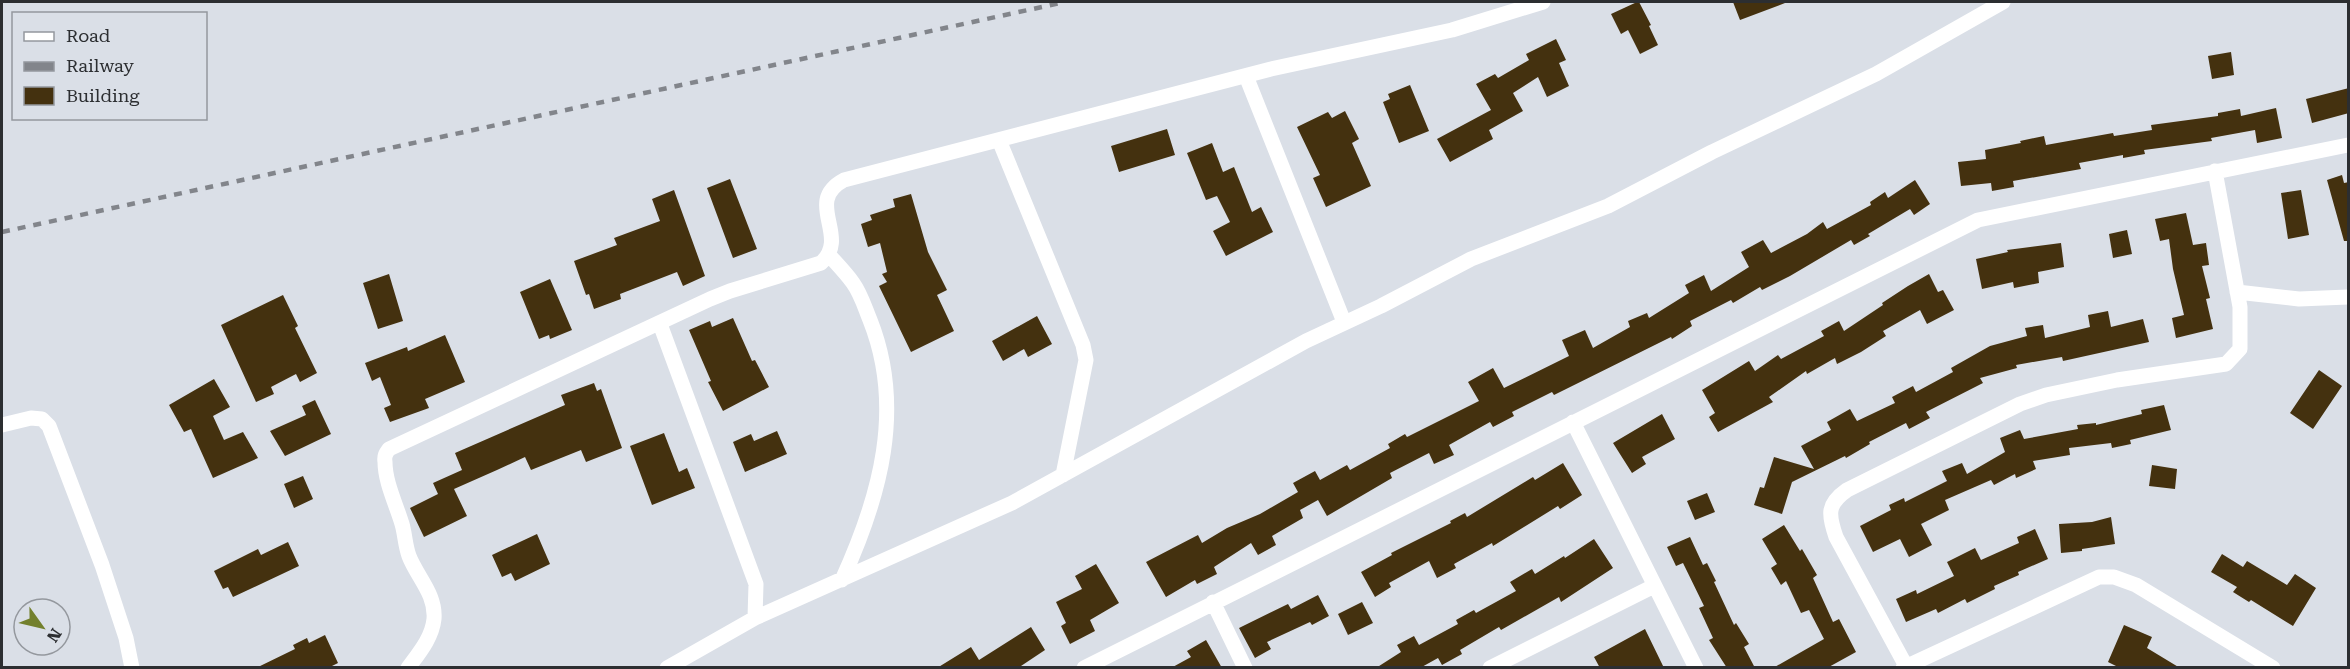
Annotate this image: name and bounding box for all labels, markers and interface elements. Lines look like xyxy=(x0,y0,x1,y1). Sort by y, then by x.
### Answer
legend xyxy=(12,12,207,120)
text: Road xyxy=(66,25,111,46)
text: Railway xyxy=(66,55,134,76)
text: Building xyxy=(66,85,140,106)
north arrow xyxy=(12,597,72,657)
text: N xyxy=(43,625,65,646)

